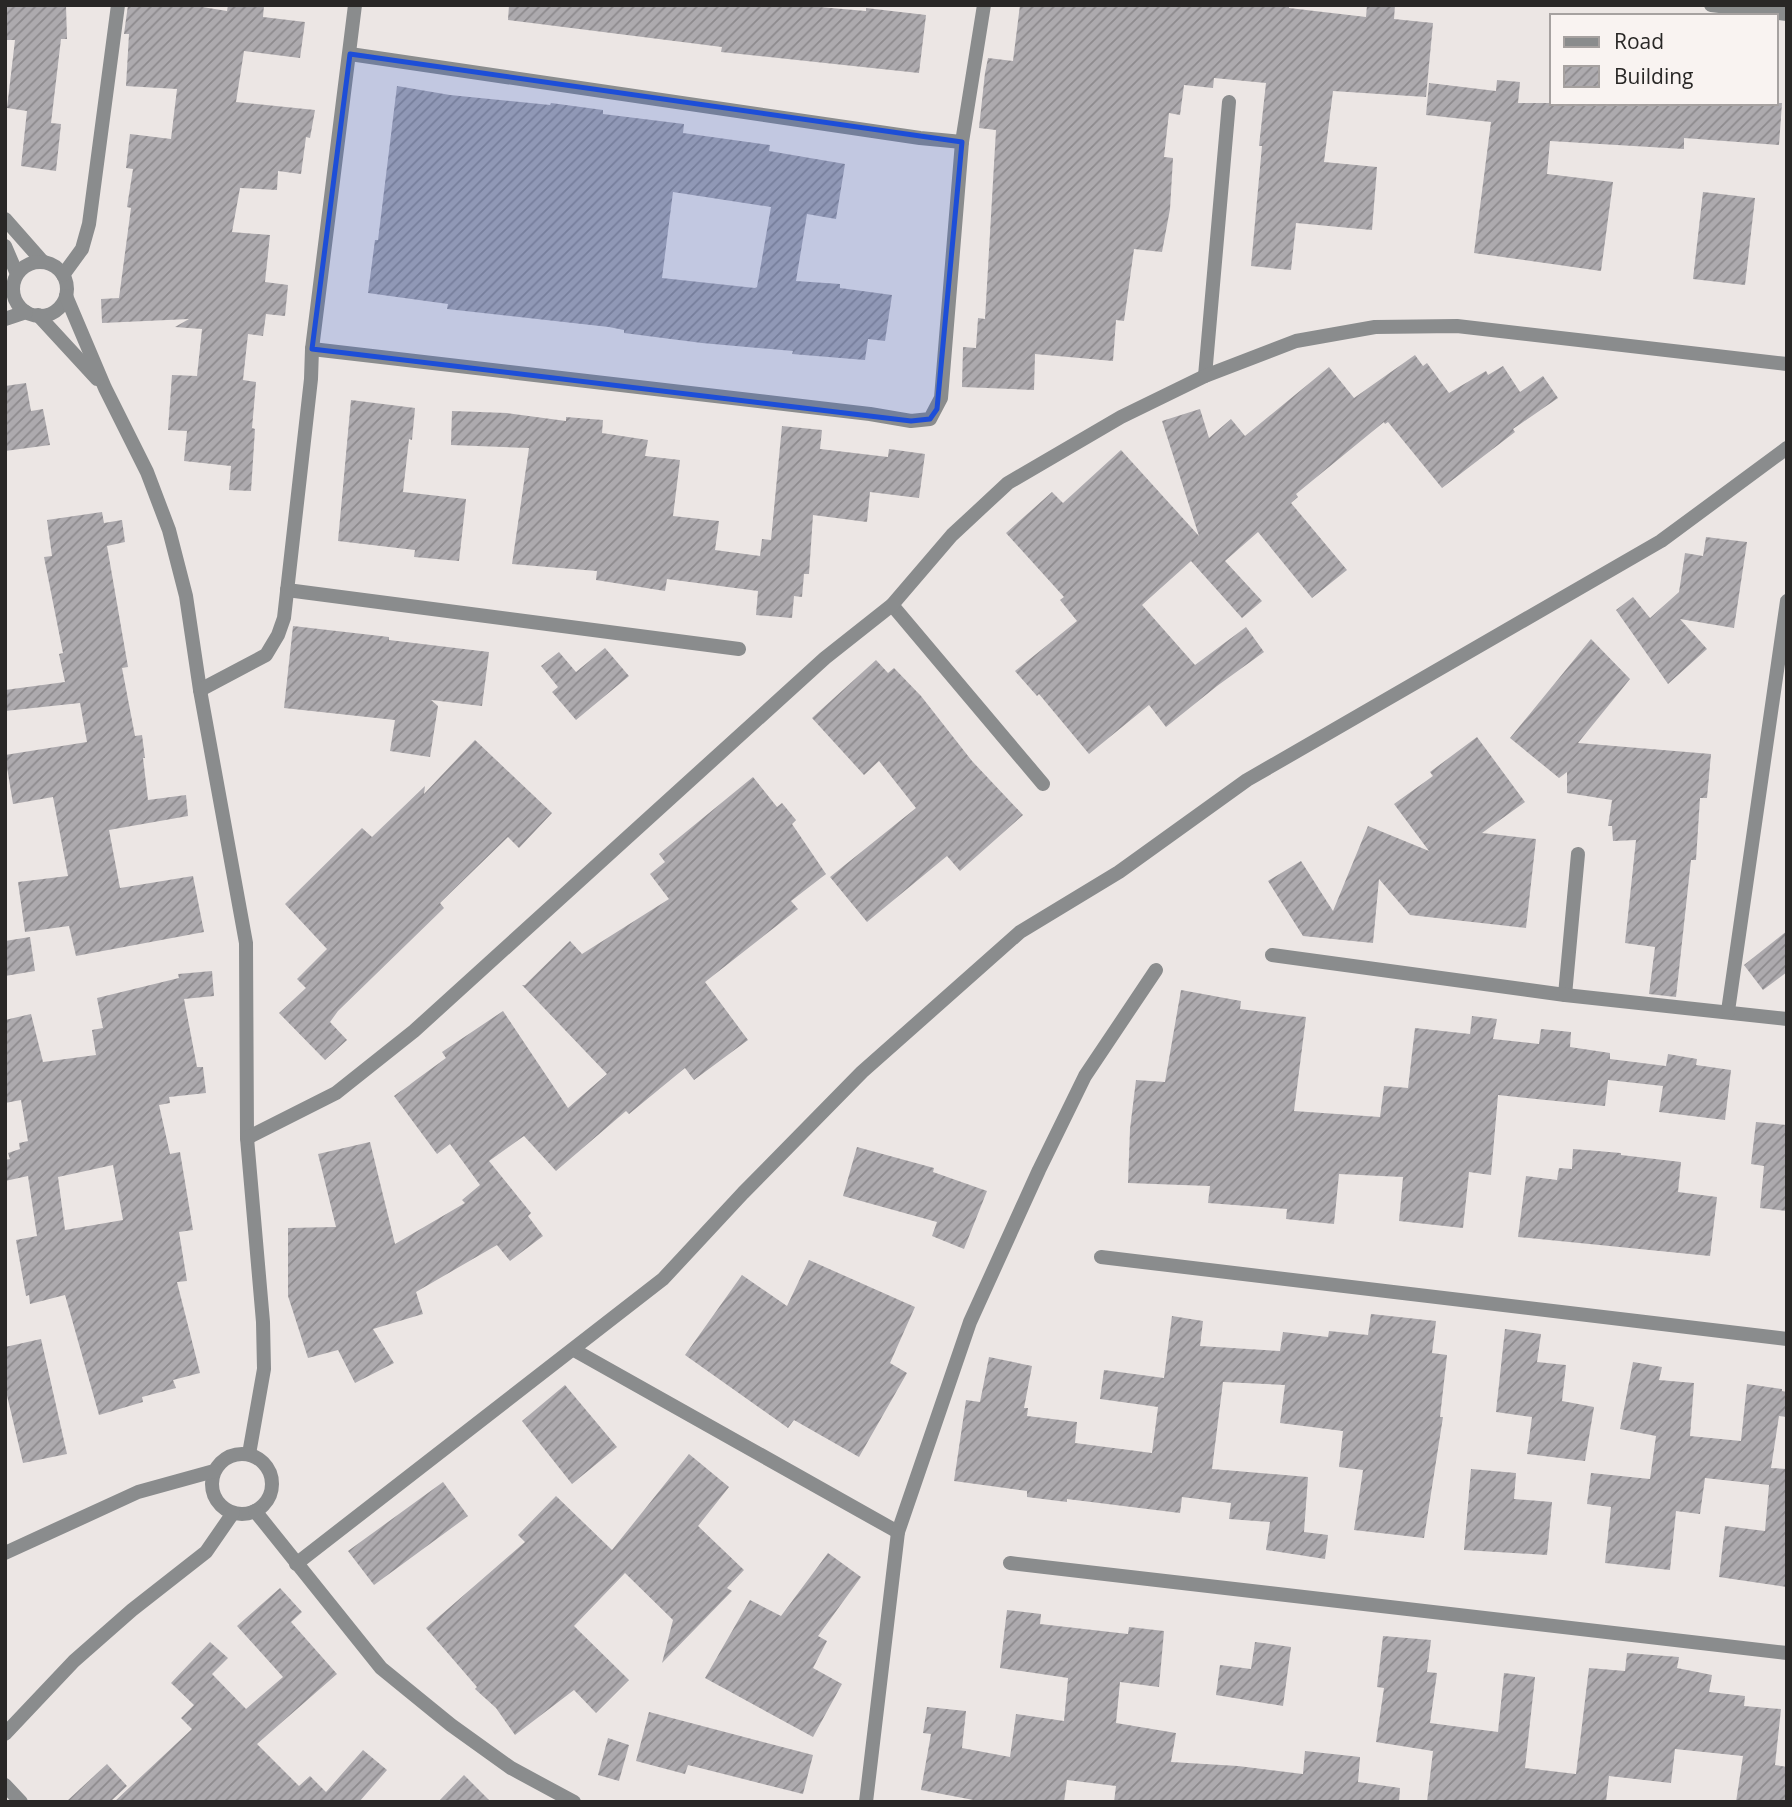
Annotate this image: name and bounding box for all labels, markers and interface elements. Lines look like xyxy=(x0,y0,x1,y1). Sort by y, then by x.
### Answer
legend xyxy=(1550,14,1778,105)
text: Road xyxy=(1614,27,1664,55)
text: Building xyxy=(1614,62,1693,90)

